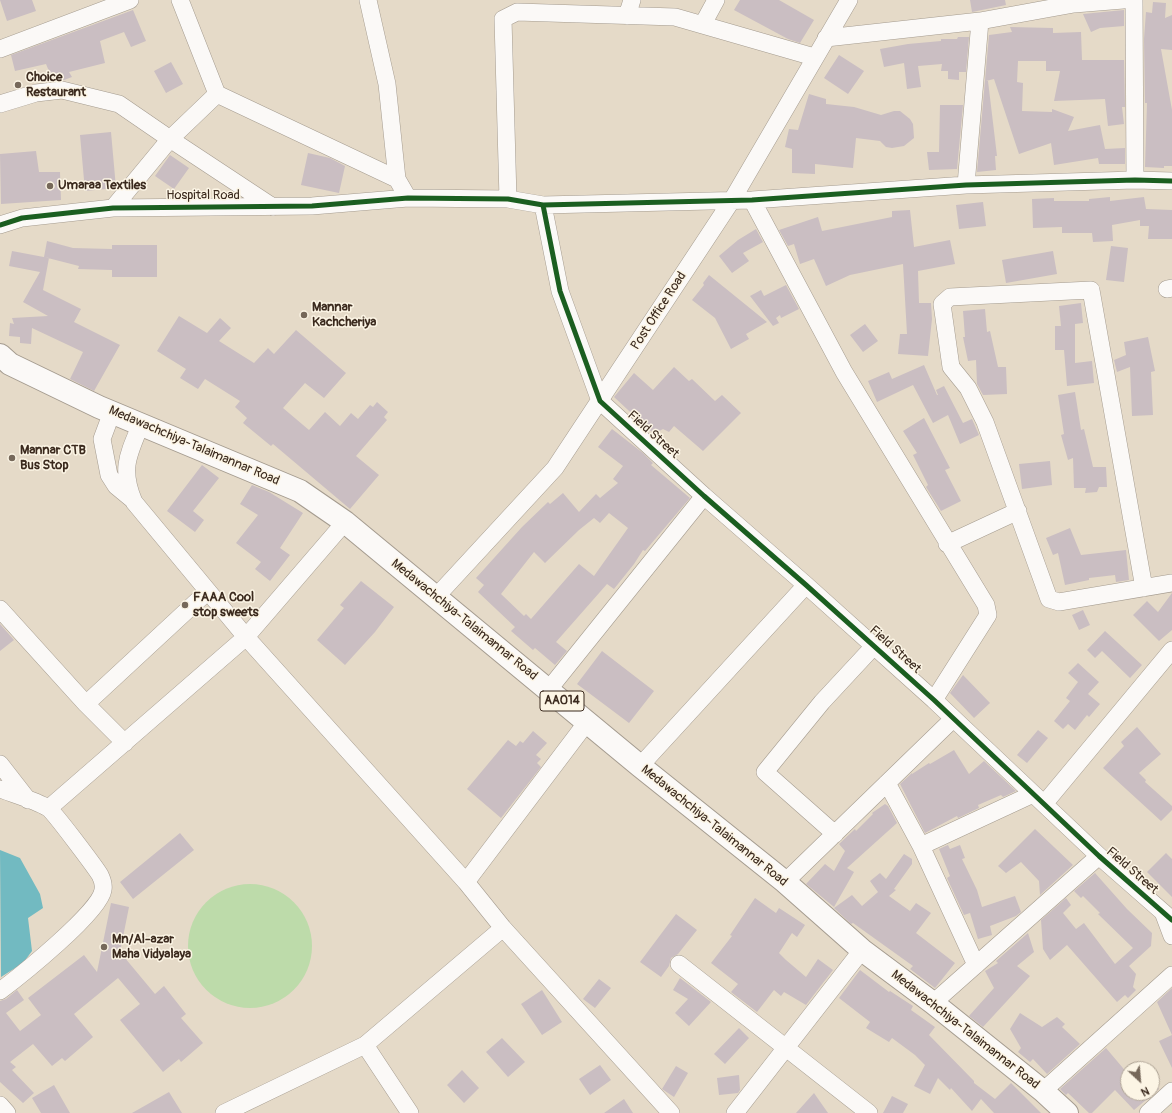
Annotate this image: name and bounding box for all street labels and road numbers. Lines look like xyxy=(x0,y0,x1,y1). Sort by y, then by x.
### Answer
street label: Hospital Road xyxy=(166,188,240,204)
street label: Post Office Road xyxy=(628,269,690,353)
street label: Medawachchiya-Talaimannar Road xyxy=(106,403,282,489)
street label: Field Street xyxy=(624,408,682,462)
street label: Medawachchiya-Talaimannar Road xyxy=(388,556,540,684)
street label: Field Street xyxy=(866,623,924,677)
road number: AA014 xyxy=(540,691,584,711)
street label: Medawachchiya-Talaimannar Road xyxy=(638,762,790,890)
street label: Field Street xyxy=(1103,844,1161,898)
street label: Medawachchiya-Talaimannar Road xyxy=(888,967,1042,1093)

